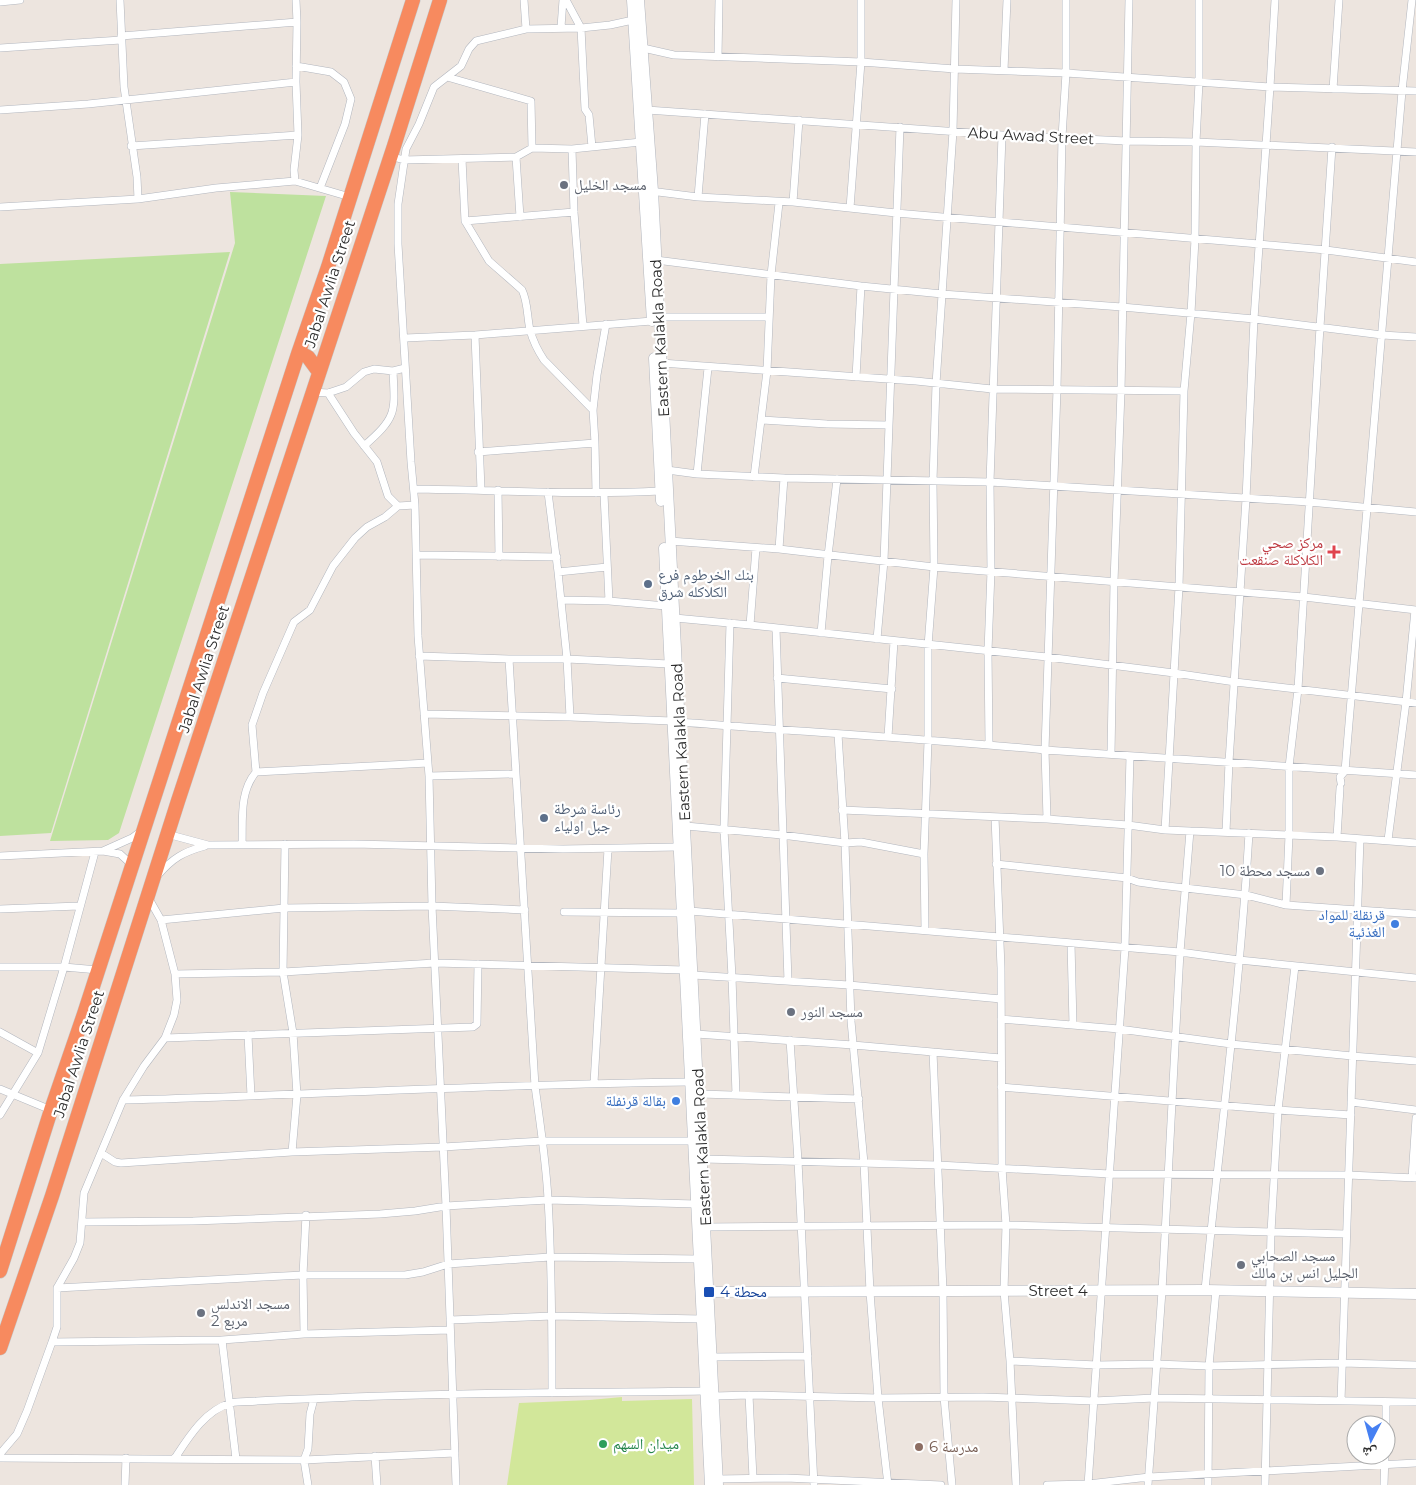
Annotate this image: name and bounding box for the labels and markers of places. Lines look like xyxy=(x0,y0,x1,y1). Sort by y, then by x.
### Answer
place label: مسجد الخليل xyxy=(574,175,647,195)
marker: مسجد الخليل xyxy=(558,179,570,191)
place label: مركز صحي الكلاكلة صنقعت xyxy=(1239,533,1323,569)
marker: مركز صحي الكلاكلة صنقعت xyxy=(1327,545,1341,559)
place label: بنك الخرطوم فرع الكلاكله شرق xyxy=(658,565,754,602)
marker: بنك الخرطوم فرع الكلاكله شرق xyxy=(642,578,654,590)
place label: رئاسة شرطة جبل اولياء xyxy=(554,799,621,836)
marker: رئاسة شرطة جبل اولياء xyxy=(538,812,550,824)
place label: مسجد محطة 10 xyxy=(1220,861,1310,880)
marker: مسجد محطة 10 xyxy=(1314,865,1326,877)
place label: قرنقلة للمواد الغذئية xyxy=(1318,905,1385,941)
marker: قرنقلة للمواد الغذئية xyxy=(1389,918,1401,930)
place label: مسجد النور xyxy=(800,1002,863,1021)
marker: مسجد النور xyxy=(785,1006,797,1018)
place label: بقالة قرنفلة xyxy=(606,1091,666,1110)
marker: بقالة قرنفلة xyxy=(670,1095,682,1107)
place label: مسجد الصحابي الجليل انس بن مالك xyxy=(1251,1246,1358,1283)
marker: مسجد الصحابي الجليل انس بن مالك xyxy=(1235,1259,1247,1271)
place label: محطة 4 xyxy=(720,1282,767,1301)
marker: محطة 4 xyxy=(702,1285,716,1299)
place label: مسجد الاندلس مربع 2 xyxy=(211,1294,290,1331)
marker: مسجد الاندلس مربع 2 xyxy=(195,1307,207,1319)
place label: ميدان السهم xyxy=(613,1434,679,1454)
place label: مدرسة 6 xyxy=(929,1437,979,1456)
marker: ميدان السهم xyxy=(597,1438,609,1450)
marker: مدرسة 6 xyxy=(913,1441,925,1453)

